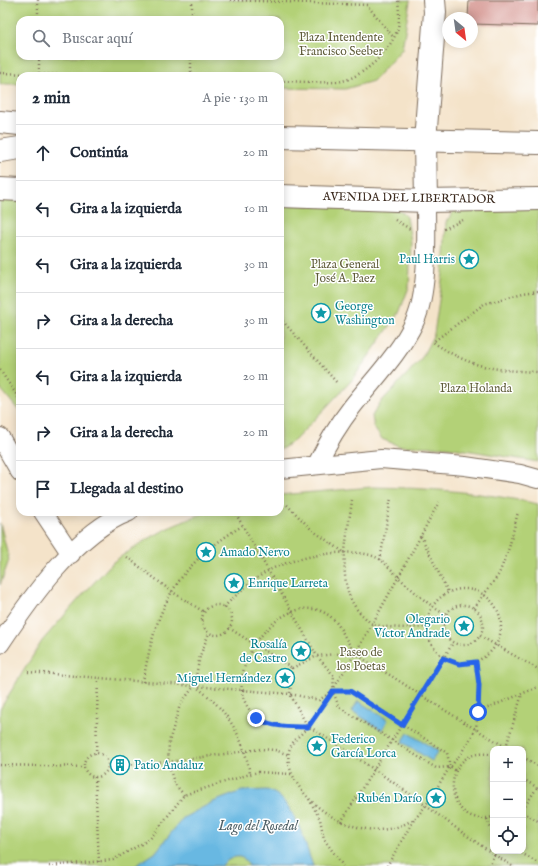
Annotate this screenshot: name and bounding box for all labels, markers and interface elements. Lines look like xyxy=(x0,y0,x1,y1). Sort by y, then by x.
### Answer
north arrow xyxy=(442,12,478,48)
search box xyxy=(16,16,284,60)
icon: search xyxy=(30,27,52,49)
text: Buscar aquí xyxy=(62,29,132,48)
park label: Plaza Intendente Francisco Seeber xyxy=(299,30,384,59)
text: 2 min xyxy=(32,88,70,109)
text: A pie · 130 m xyxy=(202,90,268,107)
icon: ahead xyxy=(32,142,54,164)
text: Continúa xyxy=(70,143,128,162)
text: 20 m xyxy=(243,144,268,161)
street label: AVENIDA DEL LIBERTADOR xyxy=(322,189,496,207)
icon: left xyxy=(32,198,54,220)
text: Gira a la izquierda xyxy=(70,199,182,218)
text: 10 m xyxy=(244,200,268,217)
place icon: Paul Harris xyxy=(458,248,480,270)
place label: Paul Harris xyxy=(399,252,455,267)
icon: left xyxy=(32,254,54,276)
text: Gira a la izquierda xyxy=(70,255,182,274)
text: 30 m xyxy=(244,256,268,273)
park label: Plaza General José A. Paez xyxy=(311,257,380,287)
place label: George Washington xyxy=(335,299,395,328)
place icon: George Washington xyxy=(310,302,332,324)
icon: right xyxy=(32,310,54,332)
text: Gira a la derecha xyxy=(70,311,173,330)
text: 30 m xyxy=(244,312,268,329)
icon: left xyxy=(32,366,54,388)
text: Gira a la izquierda xyxy=(70,367,182,386)
text: 20 m xyxy=(243,368,268,385)
park label: Plaza Holanda xyxy=(440,381,513,396)
icon: right xyxy=(32,422,54,444)
text: Gira a la derecha xyxy=(70,423,173,442)
text: 20 m xyxy=(243,424,268,441)
icon: arrive xyxy=(32,478,54,500)
text: Llegada al destino xyxy=(70,479,183,498)
place icon: Amado Nervo xyxy=(195,541,217,563)
place label: Amado Nervo xyxy=(219,545,290,560)
place icon: Enrique Larreta xyxy=(223,572,245,594)
place label: Enrique Larreta xyxy=(248,576,329,592)
place label: Olegario Víctor Andrade xyxy=(373,612,451,641)
place icon: Olegario Víctor Andrade xyxy=(453,615,475,637)
place label: Rosalía de Castro xyxy=(239,637,288,666)
place icon: Rosalía de Castro xyxy=(290,640,312,662)
park label: Paseo de los Poetas xyxy=(337,645,385,674)
place icon: Miguel Hernández xyxy=(274,667,296,689)
place label: Miguel Hernández xyxy=(177,671,271,686)
route start xyxy=(469,703,487,721)
route end xyxy=(247,709,265,727)
place label: Federico García Lorca xyxy=(331,732,397,761)
place icon: Federico García Lorca xyxy=(306,735,328,757)
map controls xyxy=(490,746,526,854)
button: + xyxy=(490,746,526,782)
building icon: Patio Andaluz xyxy=(109,754,131,776)
place label: Patio Andaluz xyxy=(134,758,204,773)
button: − xyxy=(490,782,526,818)
place icon: Rubén Darío xyxy=(425,787,447,809)
place label: Rubén Darío xyxy=(357,791,423,806)
water label: Lago del Rosedal xyxy=(217,818,298,836)
button: locate xyxy=(490,818,526,854)

